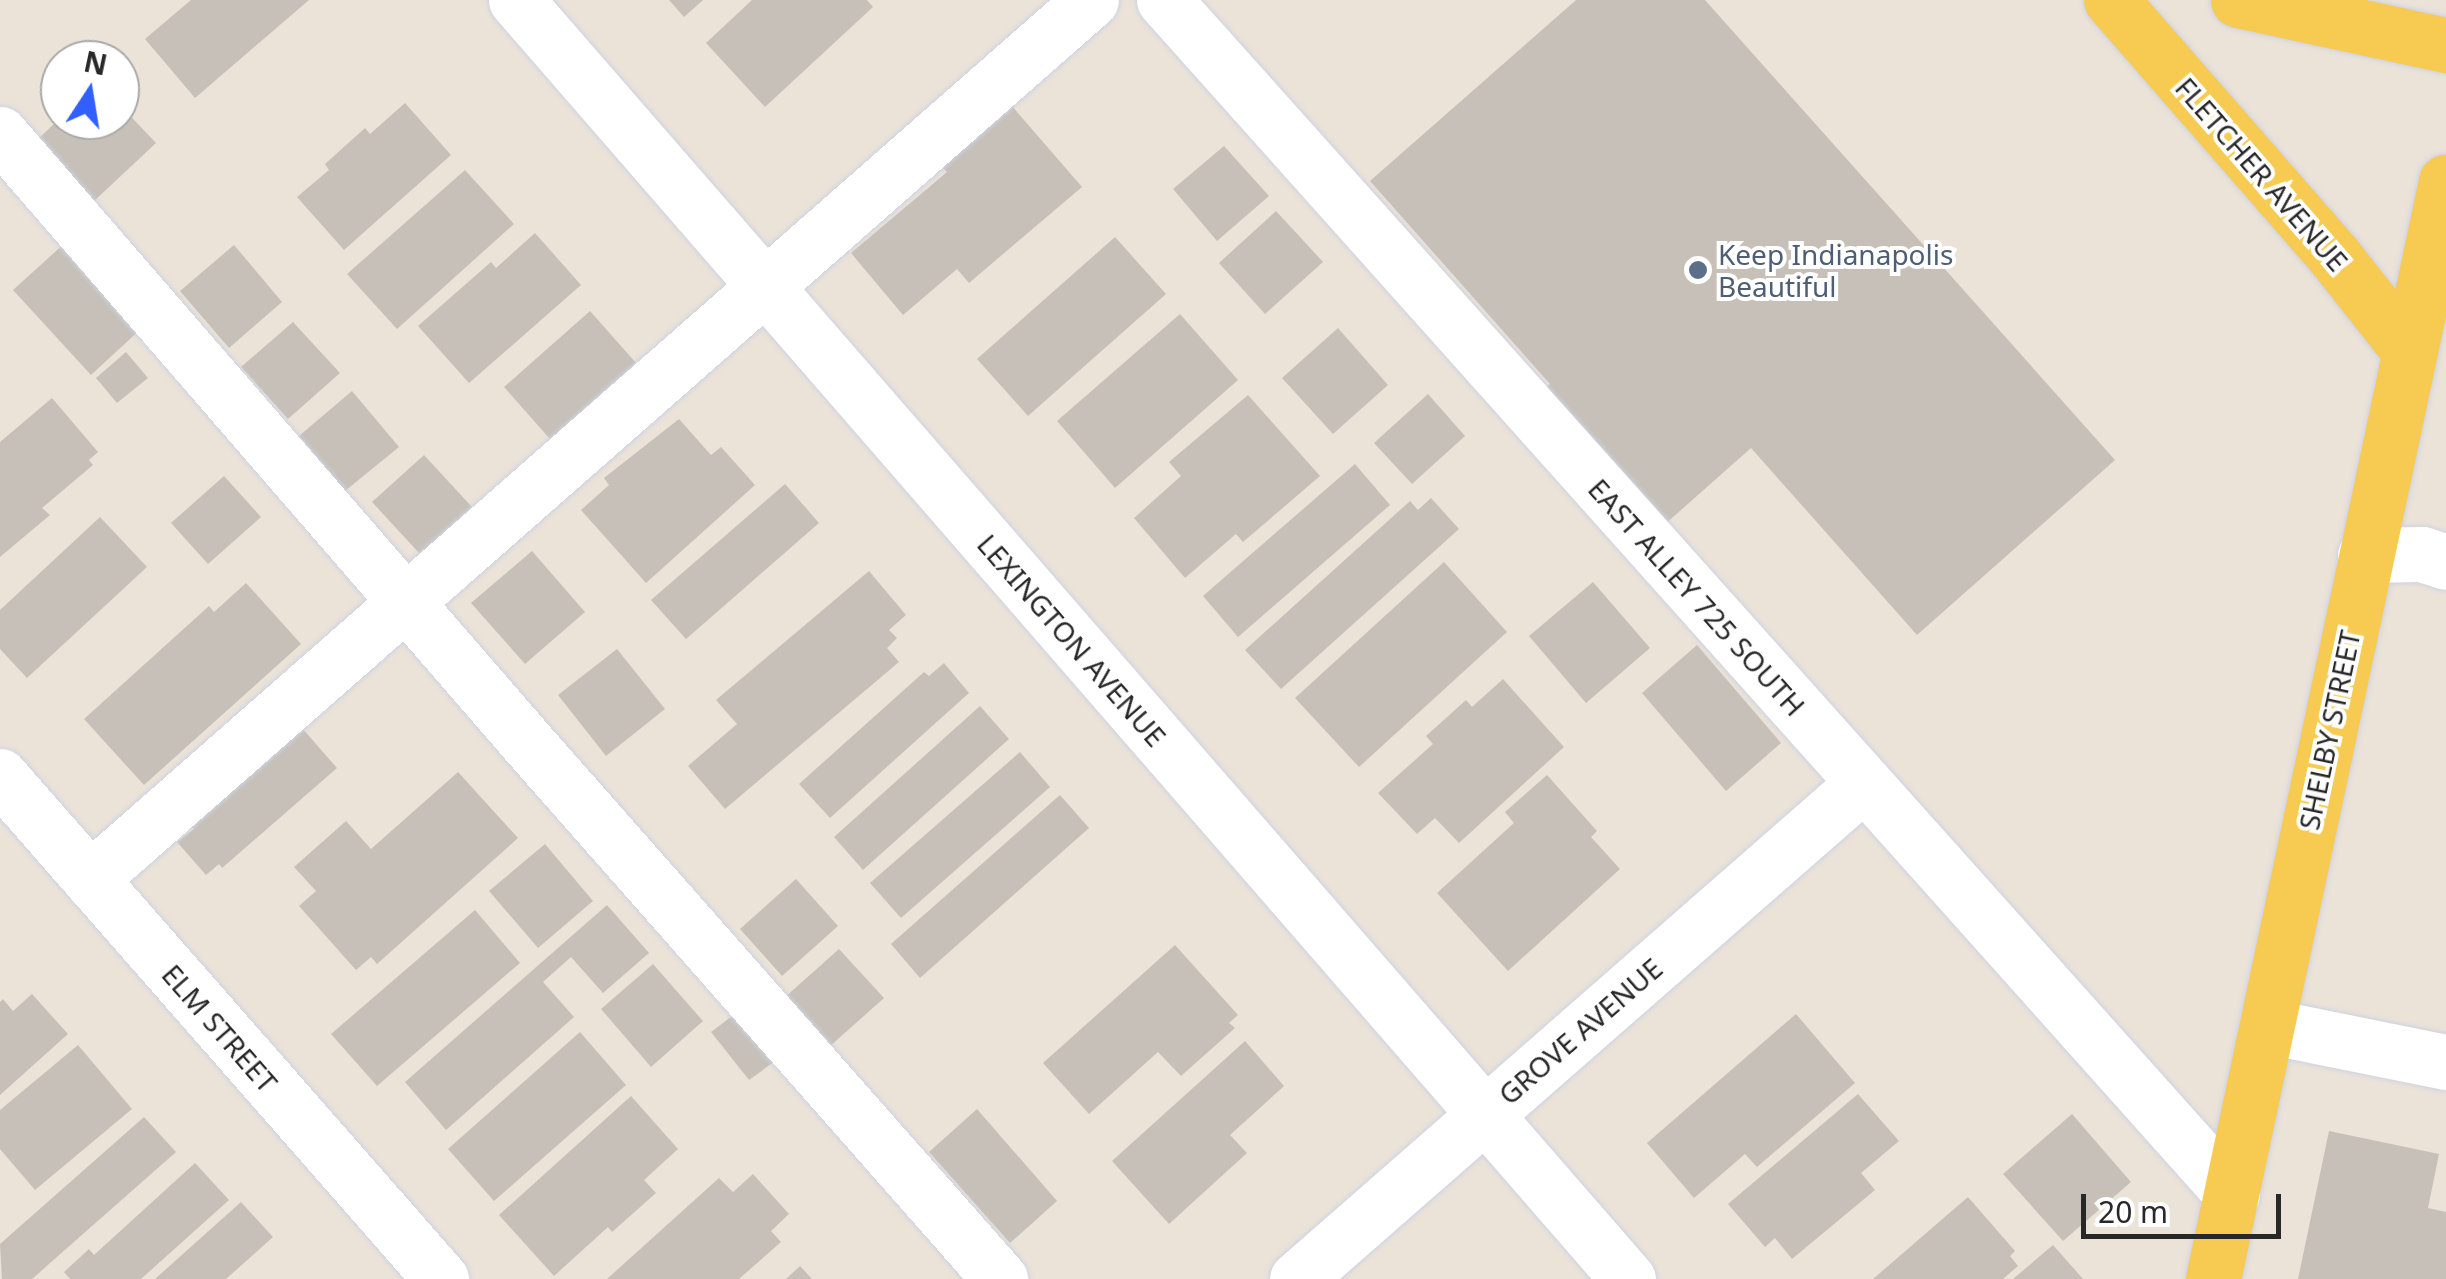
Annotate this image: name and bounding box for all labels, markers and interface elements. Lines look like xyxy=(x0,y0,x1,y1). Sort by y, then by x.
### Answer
north arrow xyxy=(40,40,140,140)
text: N xyxy=(81,42,111,84)
street label: FLETCHER AVENUE xyxy=(2169,71,2355,277)
place label: Keep Indianapolis Beautiful xyxy=(1718,237,1953,303)
marker: Keep Indianapolis Beautiful xyxy=(1687,259,1709,281)
street label: EAST ALLEY 725 SOUTH xyxy=(1582,472,1812,722)
street label: LEXINGTON AVENUE xyxy=(971,527,1173,753)
street label: SHELBY STREET xyxy=(2291,627,2367,833)
street label: GROVE AVENUE xyxy=(1491,951,1669,1111)
street label: ELM STREET xyxy=(156,957,284,1099)
scale bar xyxy=(2086,1174,2286,1236)
text: 20 m xyxy=(2098,1191,2168,1232)

